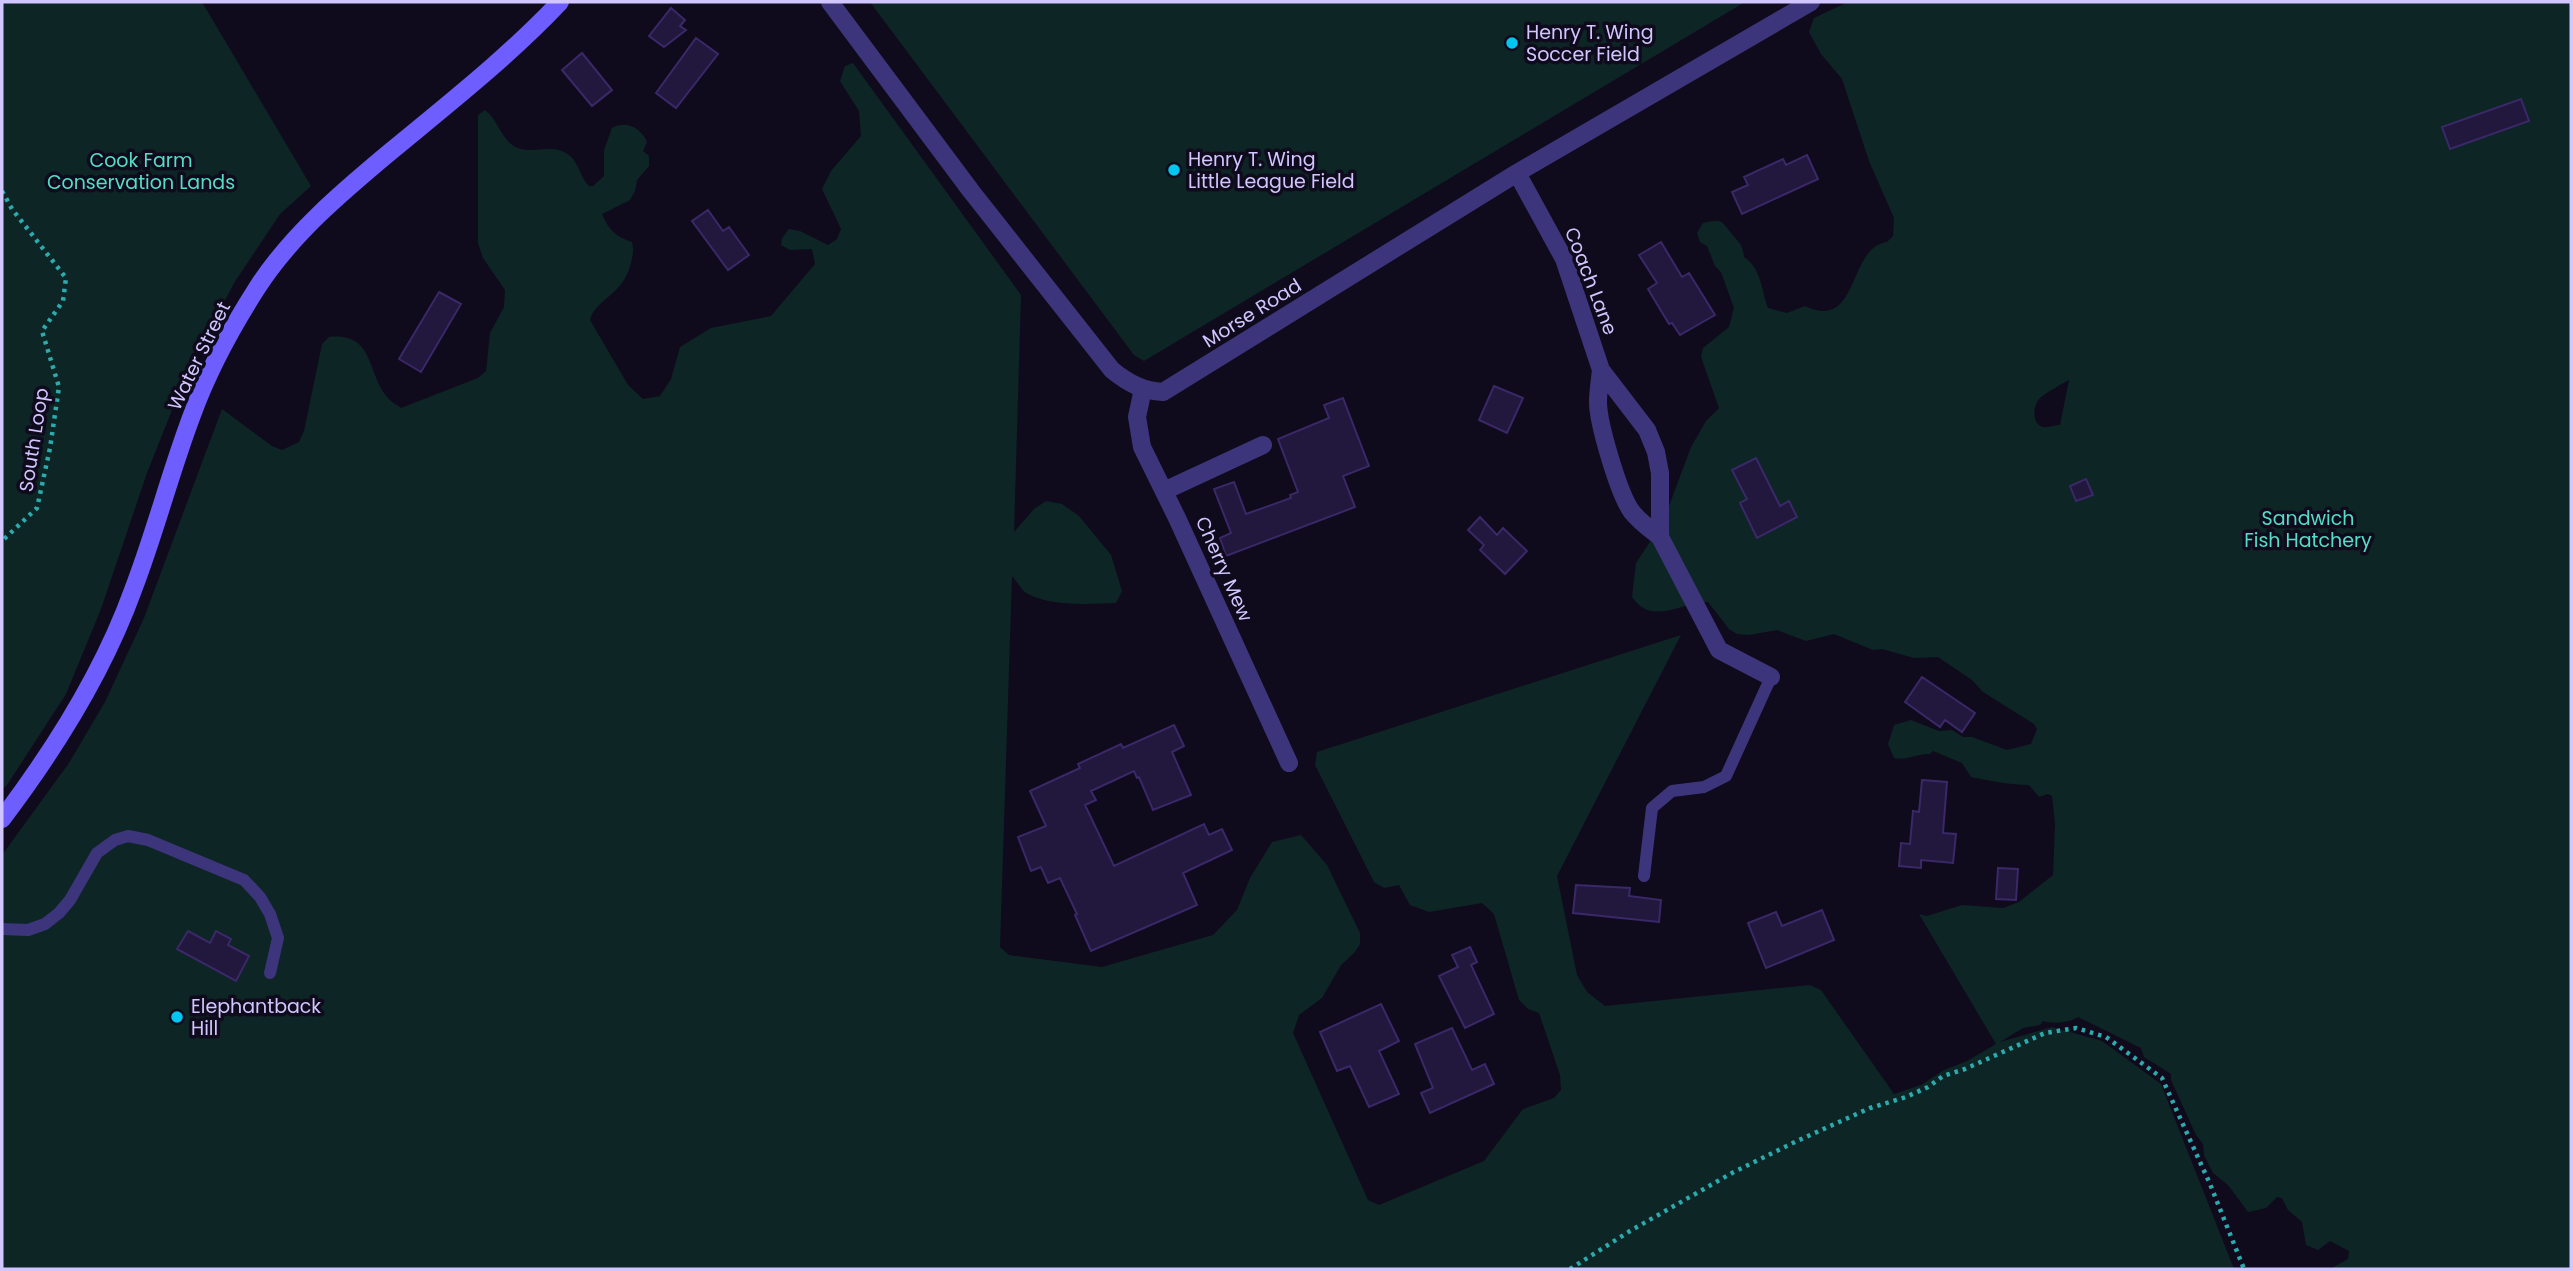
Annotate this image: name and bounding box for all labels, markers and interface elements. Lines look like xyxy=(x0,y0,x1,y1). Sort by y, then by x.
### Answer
place label: Henry T. Wing Soccer Field xyxy=(1526,19,1654,68)
marker: Henry T. Wing Soccer Field xyxy=(1504,35,1520,51)
place label: Henry T. Wing Little League Field xyxy=(1188,146,1354,195)
park label: Cook Farm Conservation Lands xyxy=(47,147,235,196)
marker: Henry T. Wing Little League Field xyxy=(1166,162,1182,178)
street label: Coach Lane xyxy=(1558,223,1624,339)
street label: Morse Road xyxy=(1197,272,1307,354)
street label: Water Street xyxy=(161,297,237,415)
street label: South Loop xyxy=(12,386,56,494)
park label: Sandwich Fish Hatchery xyxy=(2244,505,2372,554)
street label: Cherry Mew xyxy=(1189,512,1259,626)
place label: Elephantback Hill xyxy=(191,993,321,1042)
marker: Elephantback Hill xyxy=(169,1009,185,1025)

